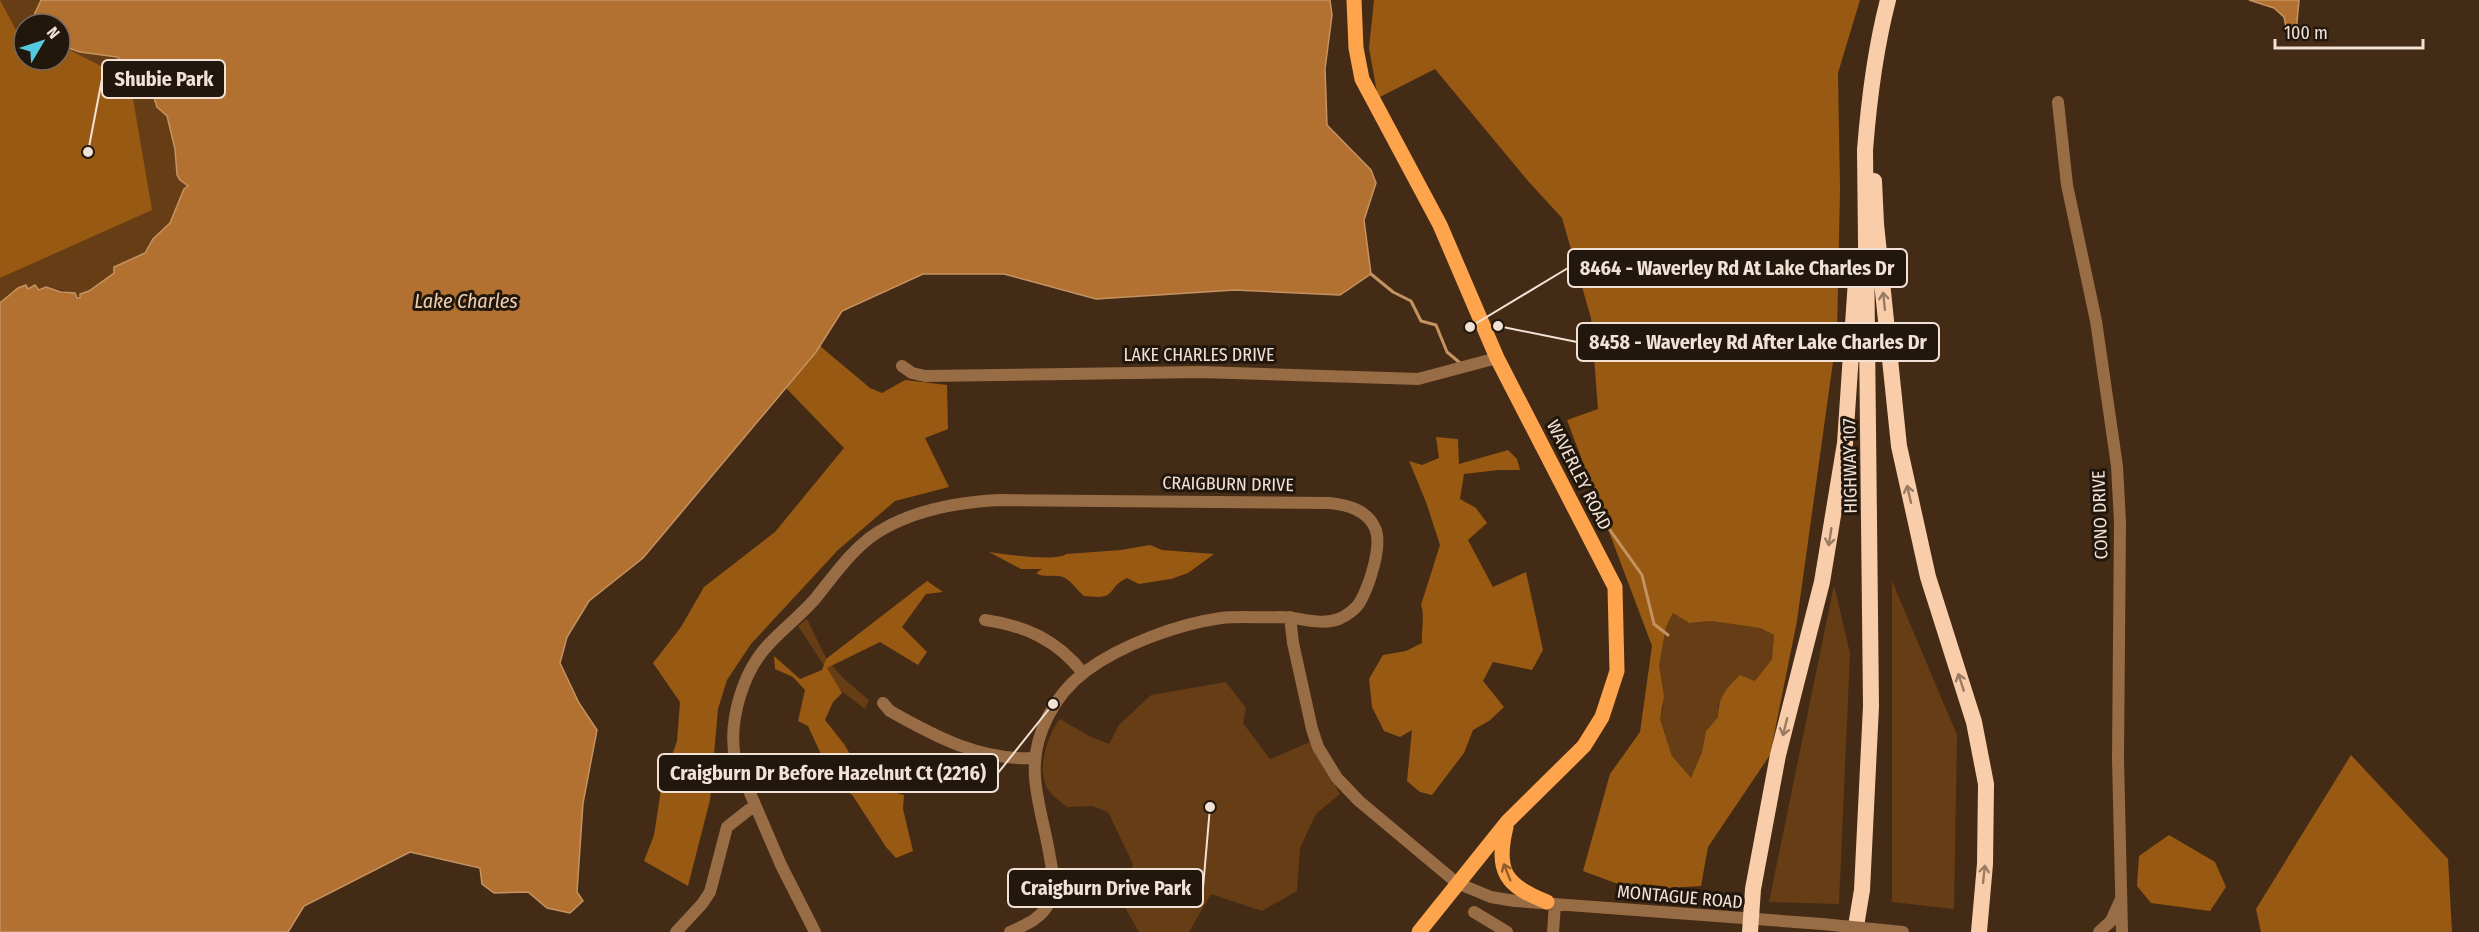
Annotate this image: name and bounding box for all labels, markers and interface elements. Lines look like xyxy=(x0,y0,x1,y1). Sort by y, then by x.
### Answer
north arrow xyxy=(12,12,72,72)
scale bar xyxy=(2275,12,2424,50)
text: 100 m xyxy=(2284,22,2328,44)
text: N xyxy=(43,23,64,43)
callout: Shubie Park xyxy=(102,60,225,98)
text: Shubie Park xyxy=(115,67,214,91)
callout: 8464 - Waverley Rd At Lake Charles Dr xyxy=(1568,249,1907,287)
text: 8464 - Waverley Rd At Lake Charles Dr xyxy=(1580,256,1895,280)
water label: Lake Charles xyxy=(414,289,518,313)
one-way arrow xyxy=(1878,292,1889,312)
callout: 8458 - Waverley Rd After Lake Charles Dr xyxy=(1577,323,1939,361)
text: 8458 - Waverley Rd After Lake Charles Dr xyxy=(1589,330,1928,354)
street label: LAKE CHARLES DRIVE xyxy=(1124,344,1274,366)
street label: WAVERLEY ROAD xyxy=(1542,416,1616,534)
street label: HIGHWAY 107 xyxy=(1838,418,1862,514)
street label: CONO DRIVE xyxy=(2087,470,2113,560)
street label: CRAIGBURN DRIVE xyxy=(1162,472,1294,496)
one-way arrow xyxy=(1903,485,1915,504)
one-way arrow xyxy=(1824,527,1835,547)
one-way arrow xyxy=(1955,673,1966,692)
one-way arrow xyxy=(1779,717,1791,736)
callout: Craigburn Dr Before Hazelnut Ct (2216) xyxy=(658,754,998,792)
text: Craigburn Dr Before Hazelnut Ct (2216) xyxy=(670,761,986,785)
one-way arrow xyxy=(1501,863,1512,882)
one-way arrow xyxy=(1979,864,1990,884)
callout: Craigburn Drive Park xyxy=(1008,869,1203,907)
text: Craigburn Drive Park xyxy=(1021,876,1192,900)
street label: MONTAGUE ROAD xyxy=(1616,881,1744,913)

